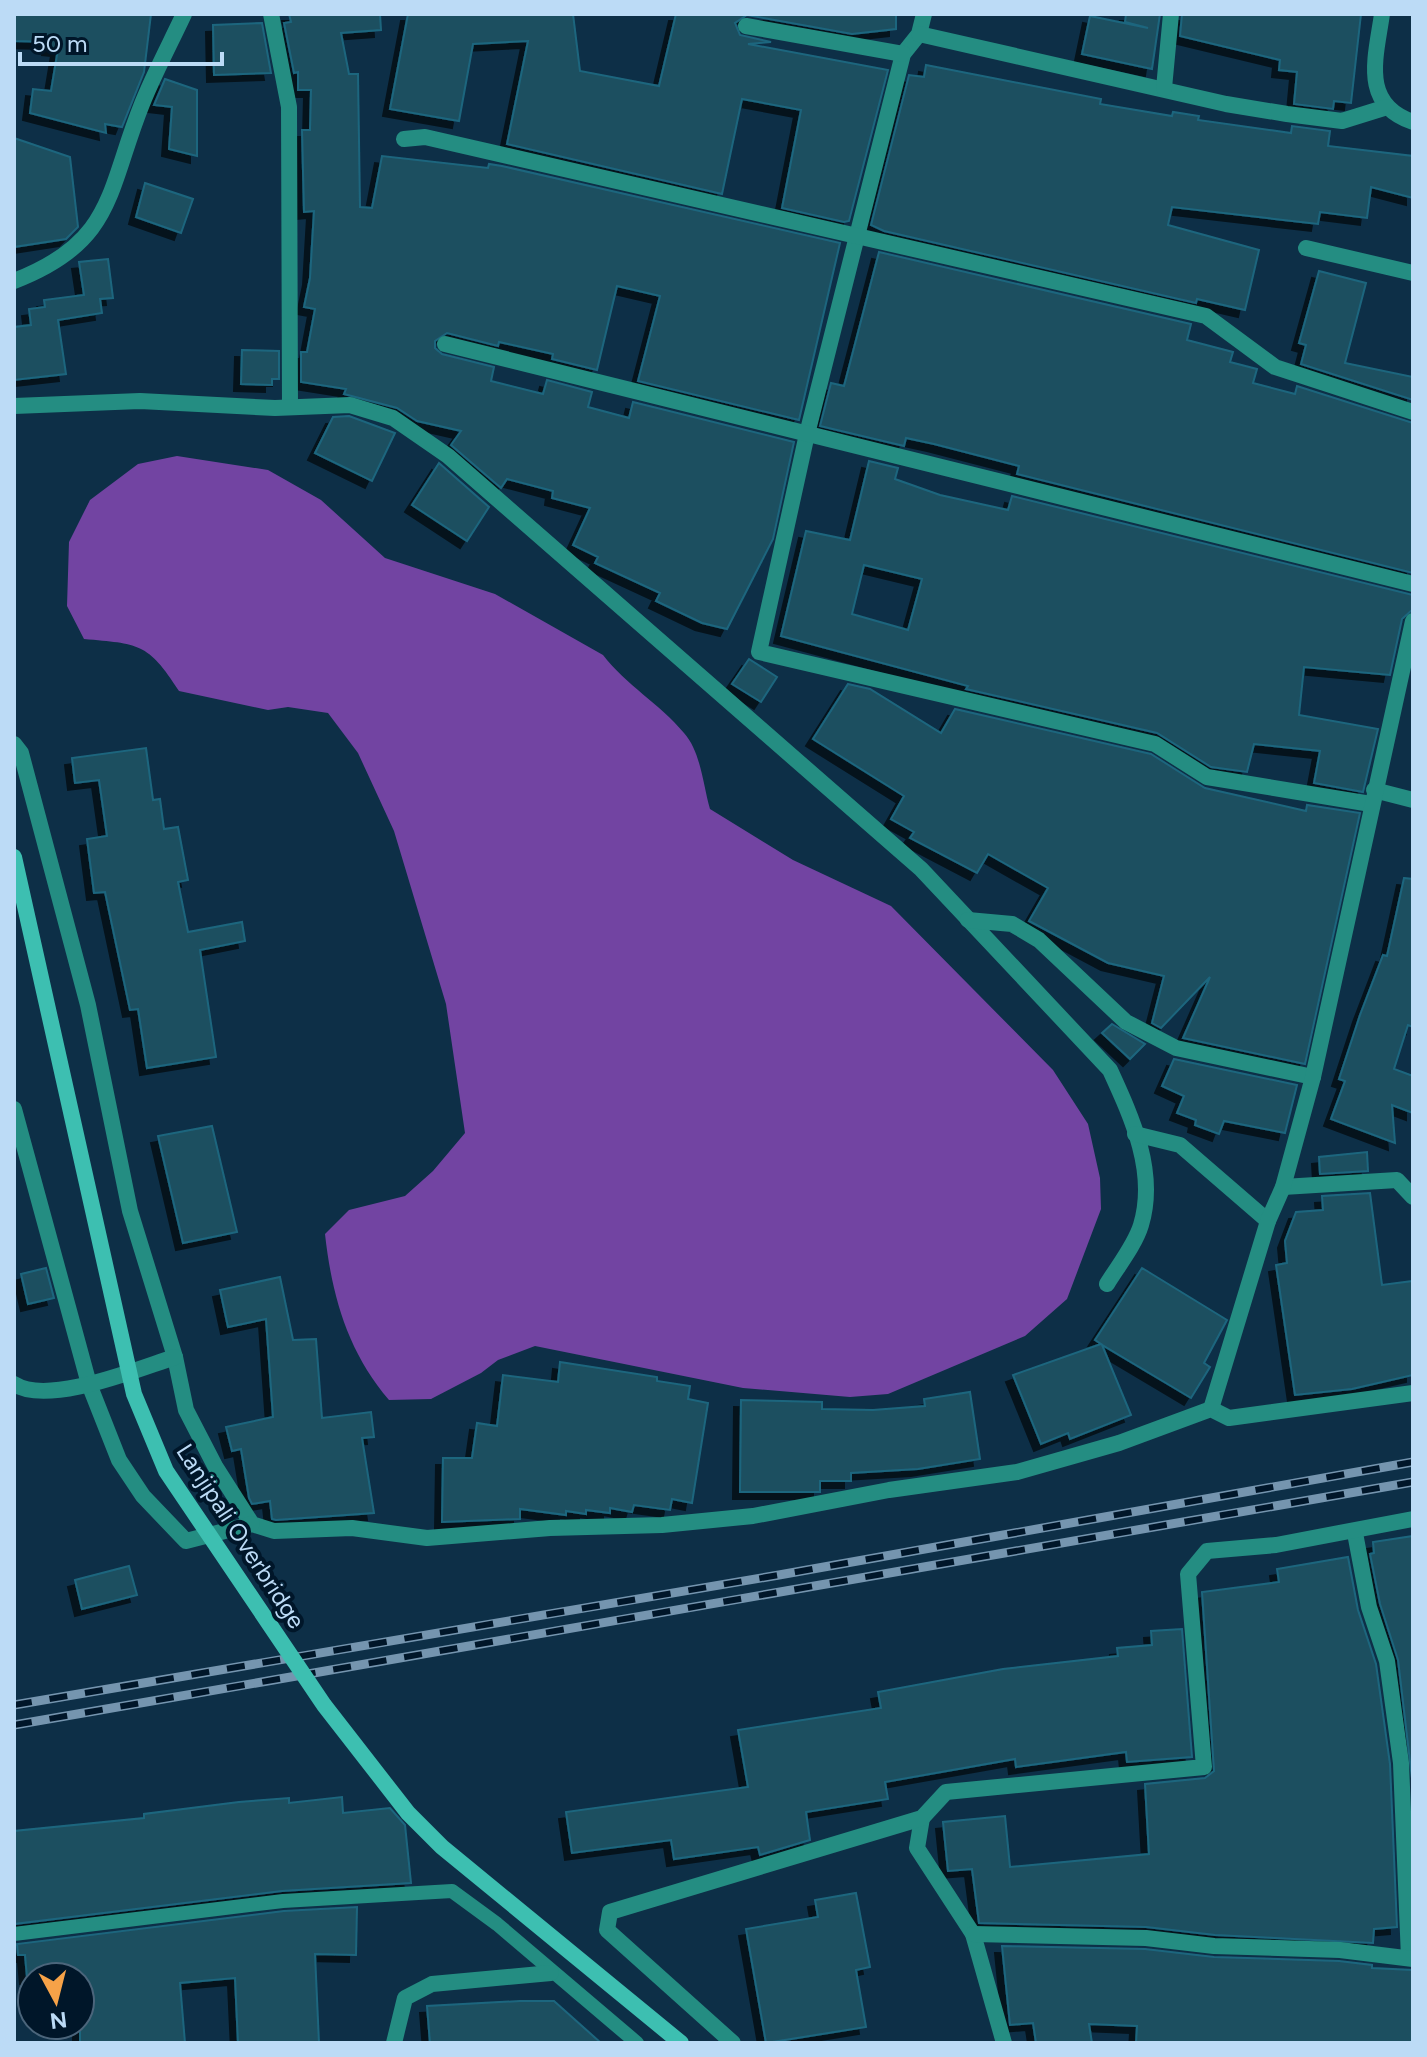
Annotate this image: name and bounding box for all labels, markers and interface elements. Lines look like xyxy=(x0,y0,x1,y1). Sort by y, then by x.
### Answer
scale bar xyxy=(20,16,222,66)
text: 50 m xyxy=(32,29,88,58)
street label: Lanjipali Overbridge xyxy=(170,1438,312,1634)
north arrow xyxy=(16,1961,96,2041)
text: N xyxy=(48,2006,68,2035)

